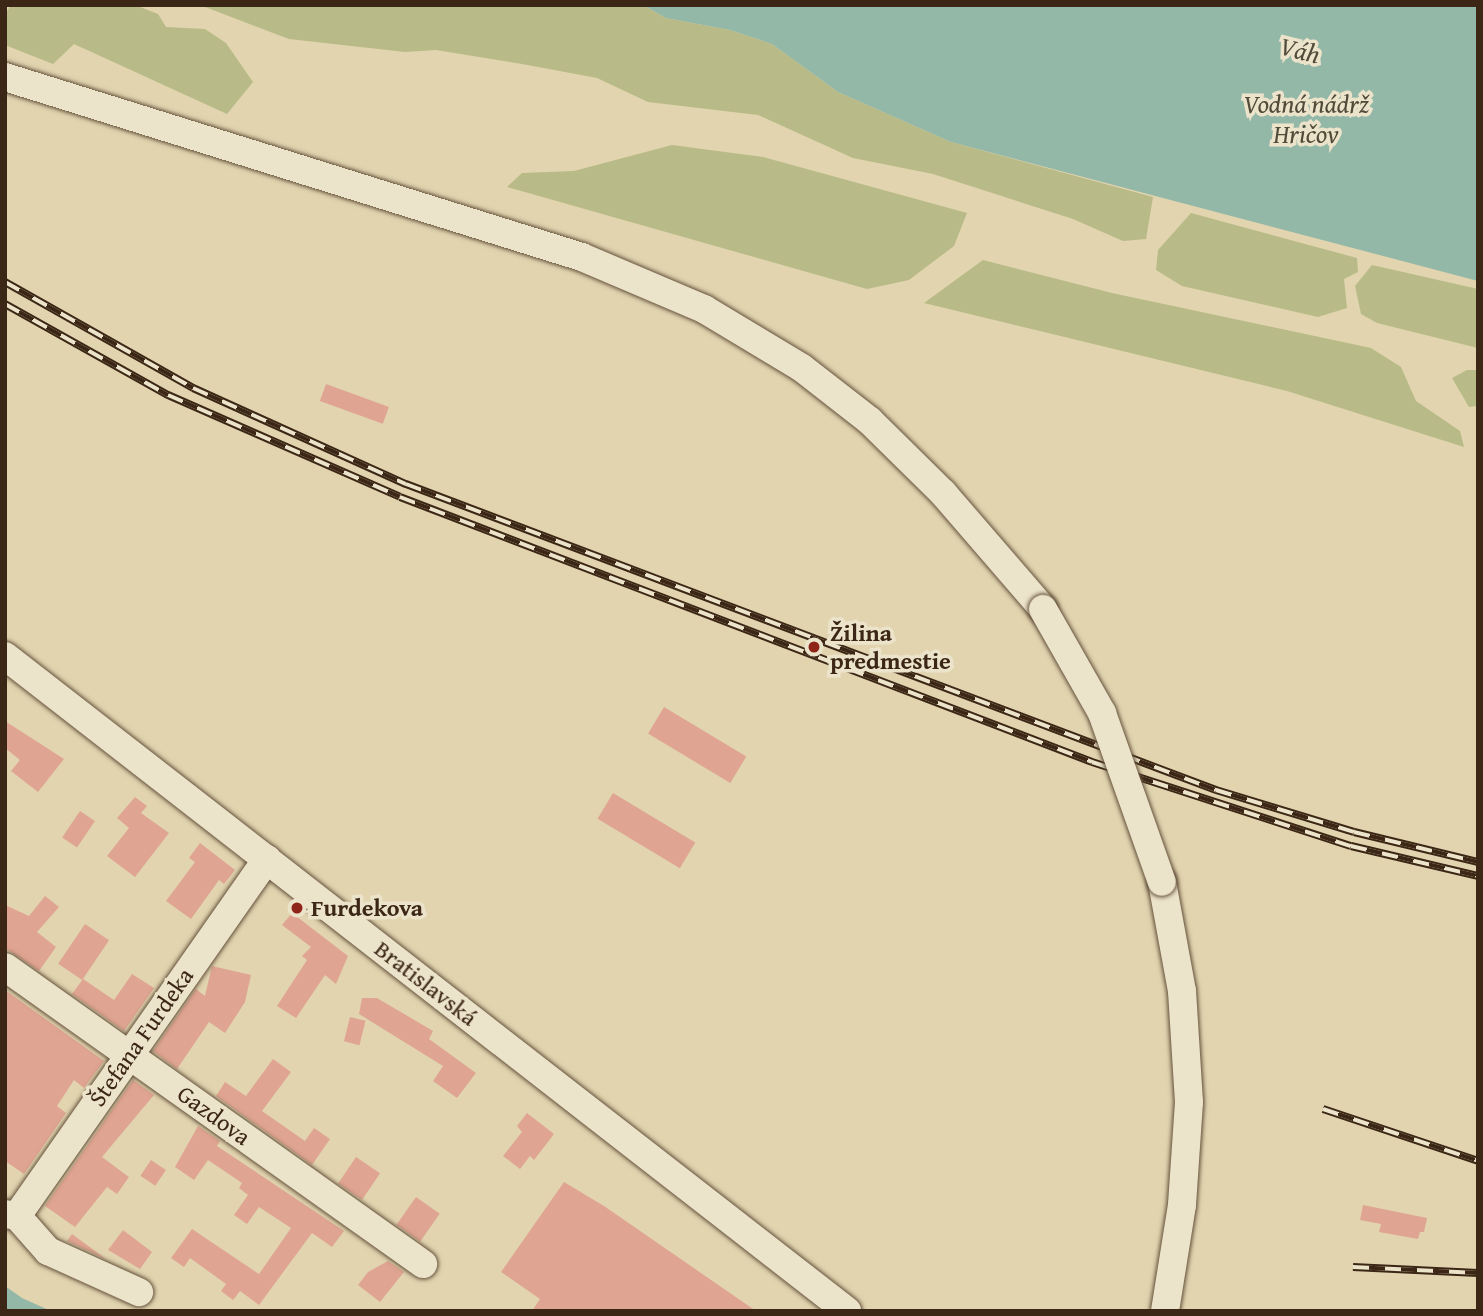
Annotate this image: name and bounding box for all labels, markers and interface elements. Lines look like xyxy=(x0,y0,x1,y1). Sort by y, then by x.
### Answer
water label: Váh xyxy=(1277,30,1323,70)
water label: Vodná nádrž Hričov xyxy=(1243,88,1369,150)
place label: Žilina predmestie xyxy=(830,619,951,675)
marker: Žilina predmestie xyxy=(804,637,824,657)
place label: Furdekova xyxy=(311,894,423,922)
marker: Furdekova xyxy=(289,900,305,916)
street label: Bratislavská xyxy=(369,934,483,1032)
street label: Štefana Furdeka xyxy=(83,962,199,1112)
street label: Gazdova xyxy=(172,1079,256,1151)

